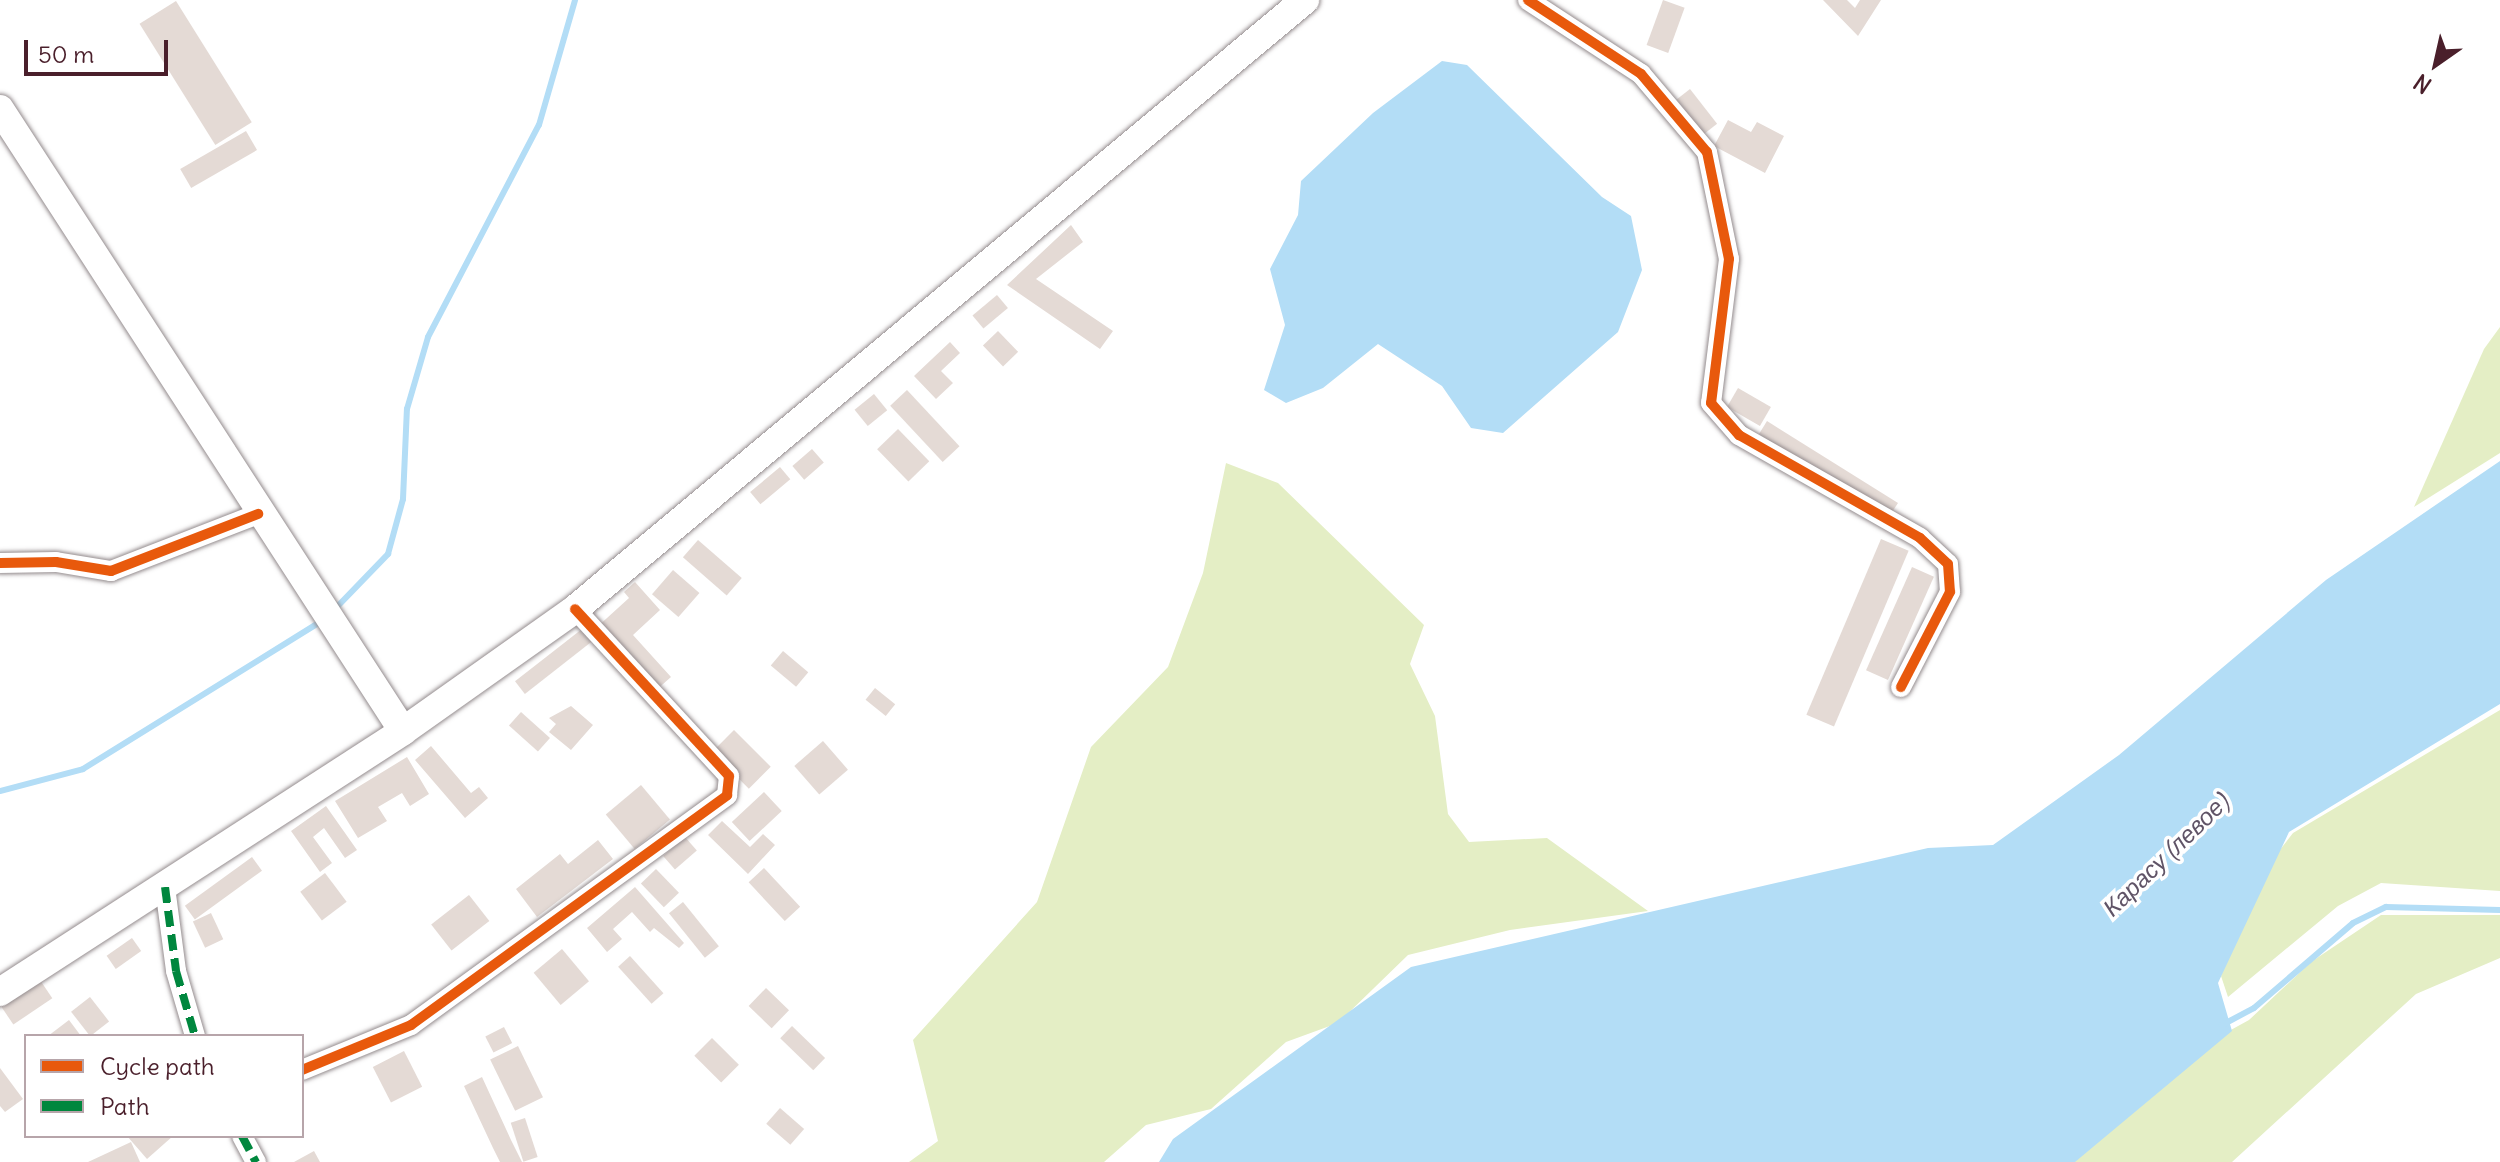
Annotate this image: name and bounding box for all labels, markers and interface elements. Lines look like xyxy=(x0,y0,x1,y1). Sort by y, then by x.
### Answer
scale bar xyxy=(28,24,172,74)
north arrow xyxy=(2396,24,2476,104)
text: 50 m xyxy=(38,39,94,69)
text: N xyxy=(2408,68,2437,100)
water label: Карасу (левое) xyxy=(2097,788,2235,922)
legend xyxy=(24,1034,304,1138)
text: Cycle path xyxy=(100,1051,215,1081)
text: Path xyxy=(100,1091,150,1121)

